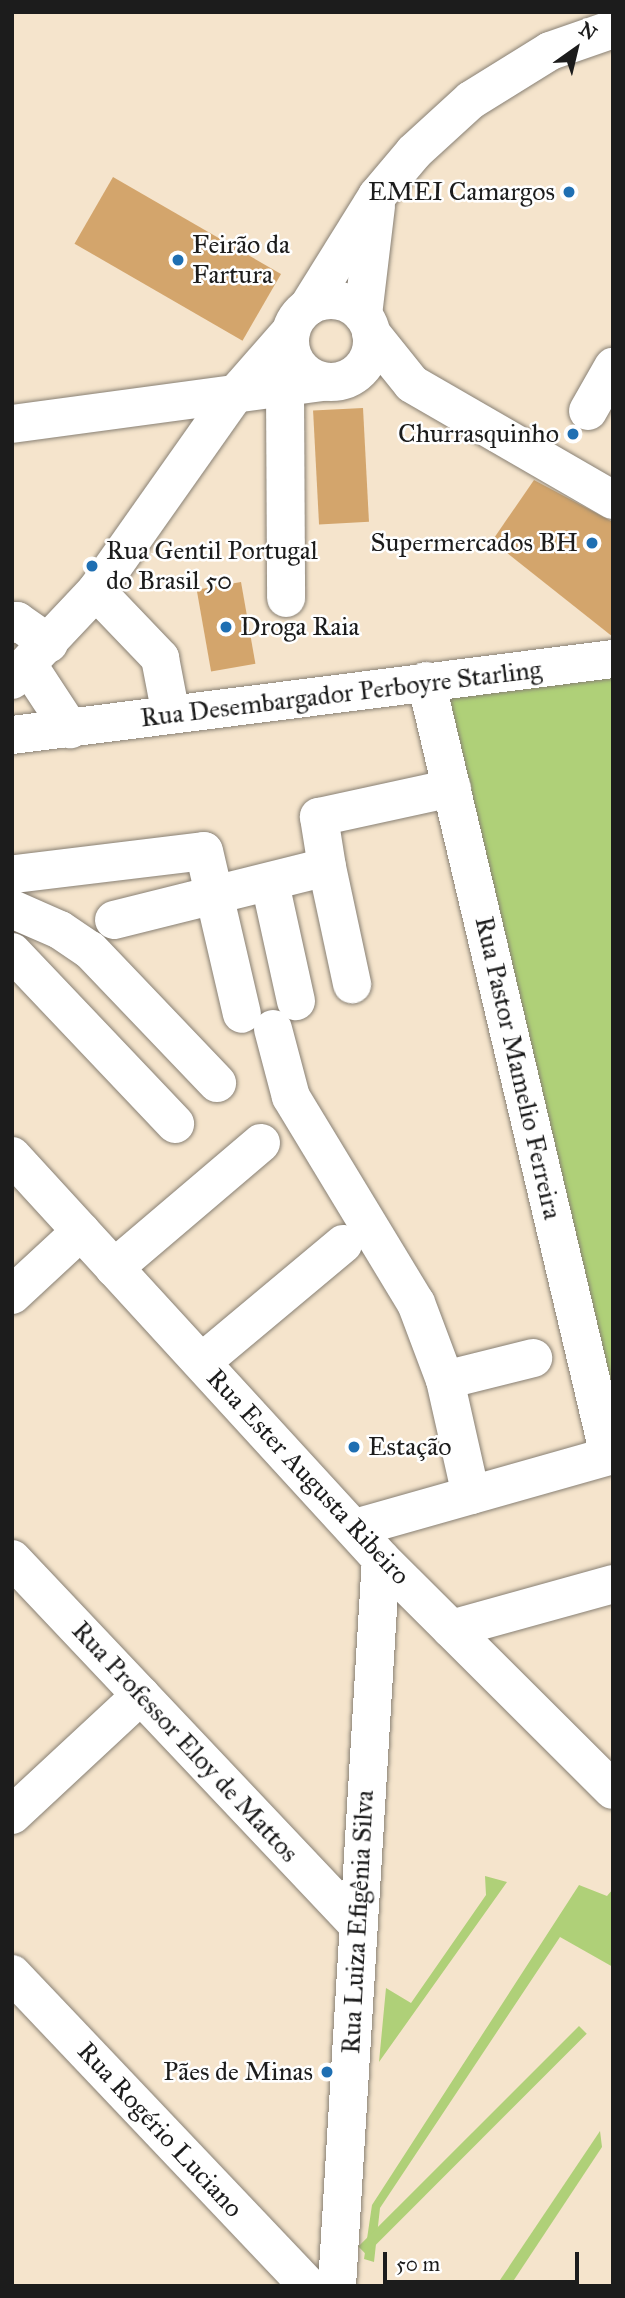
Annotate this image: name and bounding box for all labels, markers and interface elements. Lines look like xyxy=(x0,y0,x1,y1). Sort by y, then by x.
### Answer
north arrow xyxy=(541,14,611,84)
text: N xyxy=(575,17,601,45)
place label: EMEI Camargos xyxy=(368,176,555,208)
marker: EMEI Camargos xyxy=(561,184,577,200)
place label: Feirão da Fartura xyxy=(192,229,290,290)
marker: Feirão da Fartura xyxy=(170,252,186,268)
place label: Churrasquinho xyxy=(398,418,559,450)
marker: Churrasquinho xyxy=(565,426,581,442)
place label: Supermercados BH xyxy=(371,527,578,559)
place label: Rua Gentil Portugal do Brasil 50 xyxy=(106,535,318,596)
marker: Supermercados BH xyxy=(584,535,600,551)
marker: Rua Gentil Portugal do Brasil 50 xyxy=(84,558,100,574)
place label: Droga Raia xyxy=(240,611,360,643)
marker: Droga Raia xyxy=(218,619,234,635)
street label: Rua Desembargador Perboyre Starling xyxy=(139,654,543,734)
street label: Rua Pastor Mamelio Ferreira xyxy=(468,914,568,1222)
street label: Rua Ester Augusta Ribeiro xyxy=(200,1363,416,1591)
place label: Estação xyxy=(368,1431,452,1463)
marker: Estação xyxy=(346,1439,362,1455)
street label: Rua Professor Eloy de Mattos xyxy=(65,1615,305,1869)
street label: Rua Luiza Efigênia Silva xyxy=(336,1789,380,2055)
street label: Rua Rogério Luciano xyxy=(71,2036,249,2224)
place label: Pães de Minas xyxy=(163,2056,313,2088)
marker: Pães de Minas xyxy=(319,2064,335,2080)
scale bar xyxy=(387,2238,583,2282)
text: 50 m xyxy=(396,2251,440,2277)

